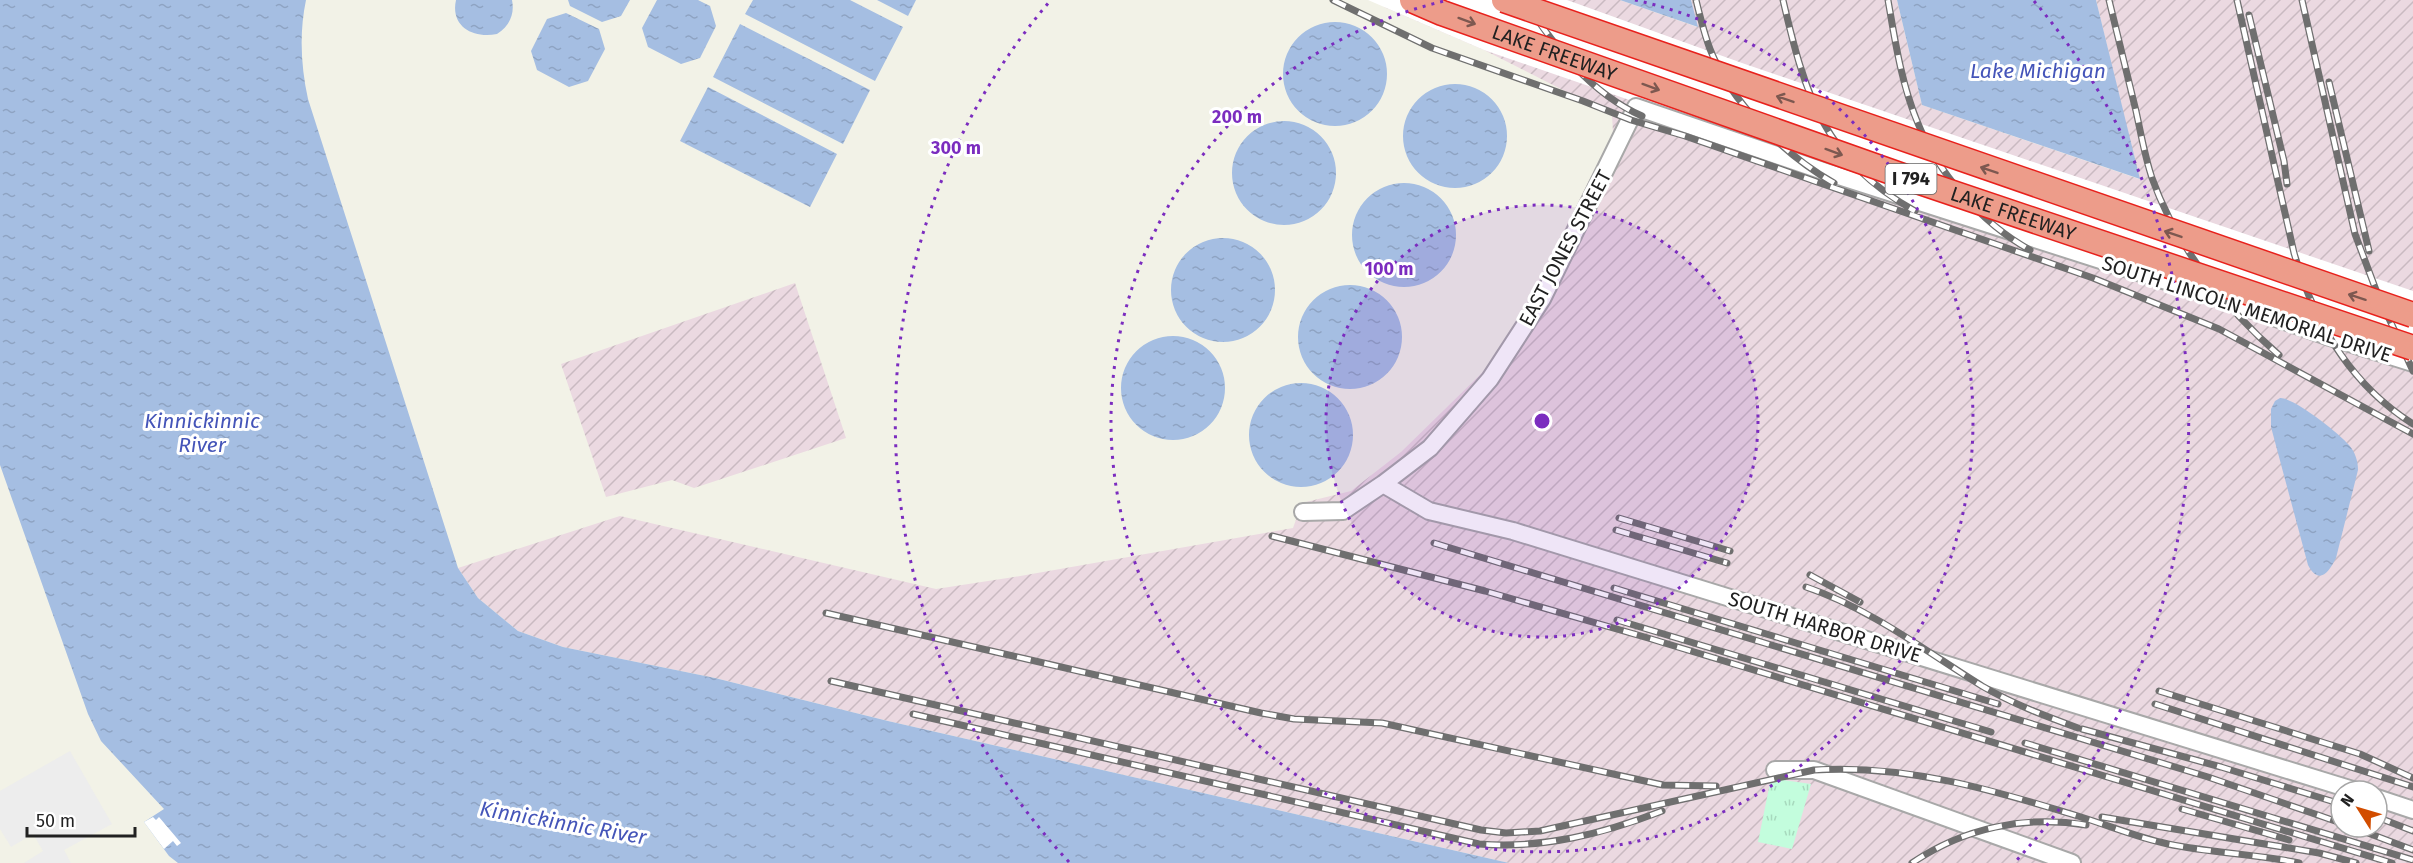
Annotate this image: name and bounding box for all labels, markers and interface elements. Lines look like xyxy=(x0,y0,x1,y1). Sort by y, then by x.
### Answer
one-way arrow xyxy=(1457,17,1476,28)
street label: LAKE FREEWAY xyxy=(1489,20,1620,86)
water label: Lake Michigan xyxy=(1970,58,2106,84)
one-way arrow xyxy=(1641,82,1659,93)
one-way arrow xyxy=(1776,92,1795,103)
text: 200 m xyxy=(1212,106,1262,128)
text: 300 m xyxy=(930,137,981,159)
one-way arrow xyxy=(1824,148,1843,159)
one-way arrow xyxy=(1980,163,1999,174)
road number: I 794 xyxy=(1886,164,1936,194)
street label: EAST JONES STREET xyxy=(1514,165,1617,330)
street label: LAKE FREEWAY xyxy=(1947,181,2079,246)
one-way arrow xyxy=(2164,227,2183,238)
street label: SOUTH LINCOLN MEMORIAL DRIVE xyxy=(2099,251,2395,367)
text: 100 m xyxy=(1365,258,1413,280)
one-way arrow xyxy=(2348,291,2367,302)
water label: Kinnickinnic River xyxy=(144,408,260,458)
centre of rings xyxy=(1532,411,1552,431)
street label: SOUTH HARBOR DRIVE xyxy=(1726,586,1924,668)
north arrow xyxy=(2329,779,2389,839)
text: N xyxy=(2337,790,2358,810)
water label: Kinnickinnic River xyxy=(478,796,649,851)
scale bar xyxy=(27,800,135,838)
text: 50 m xyxy=(36,810,75,832)

